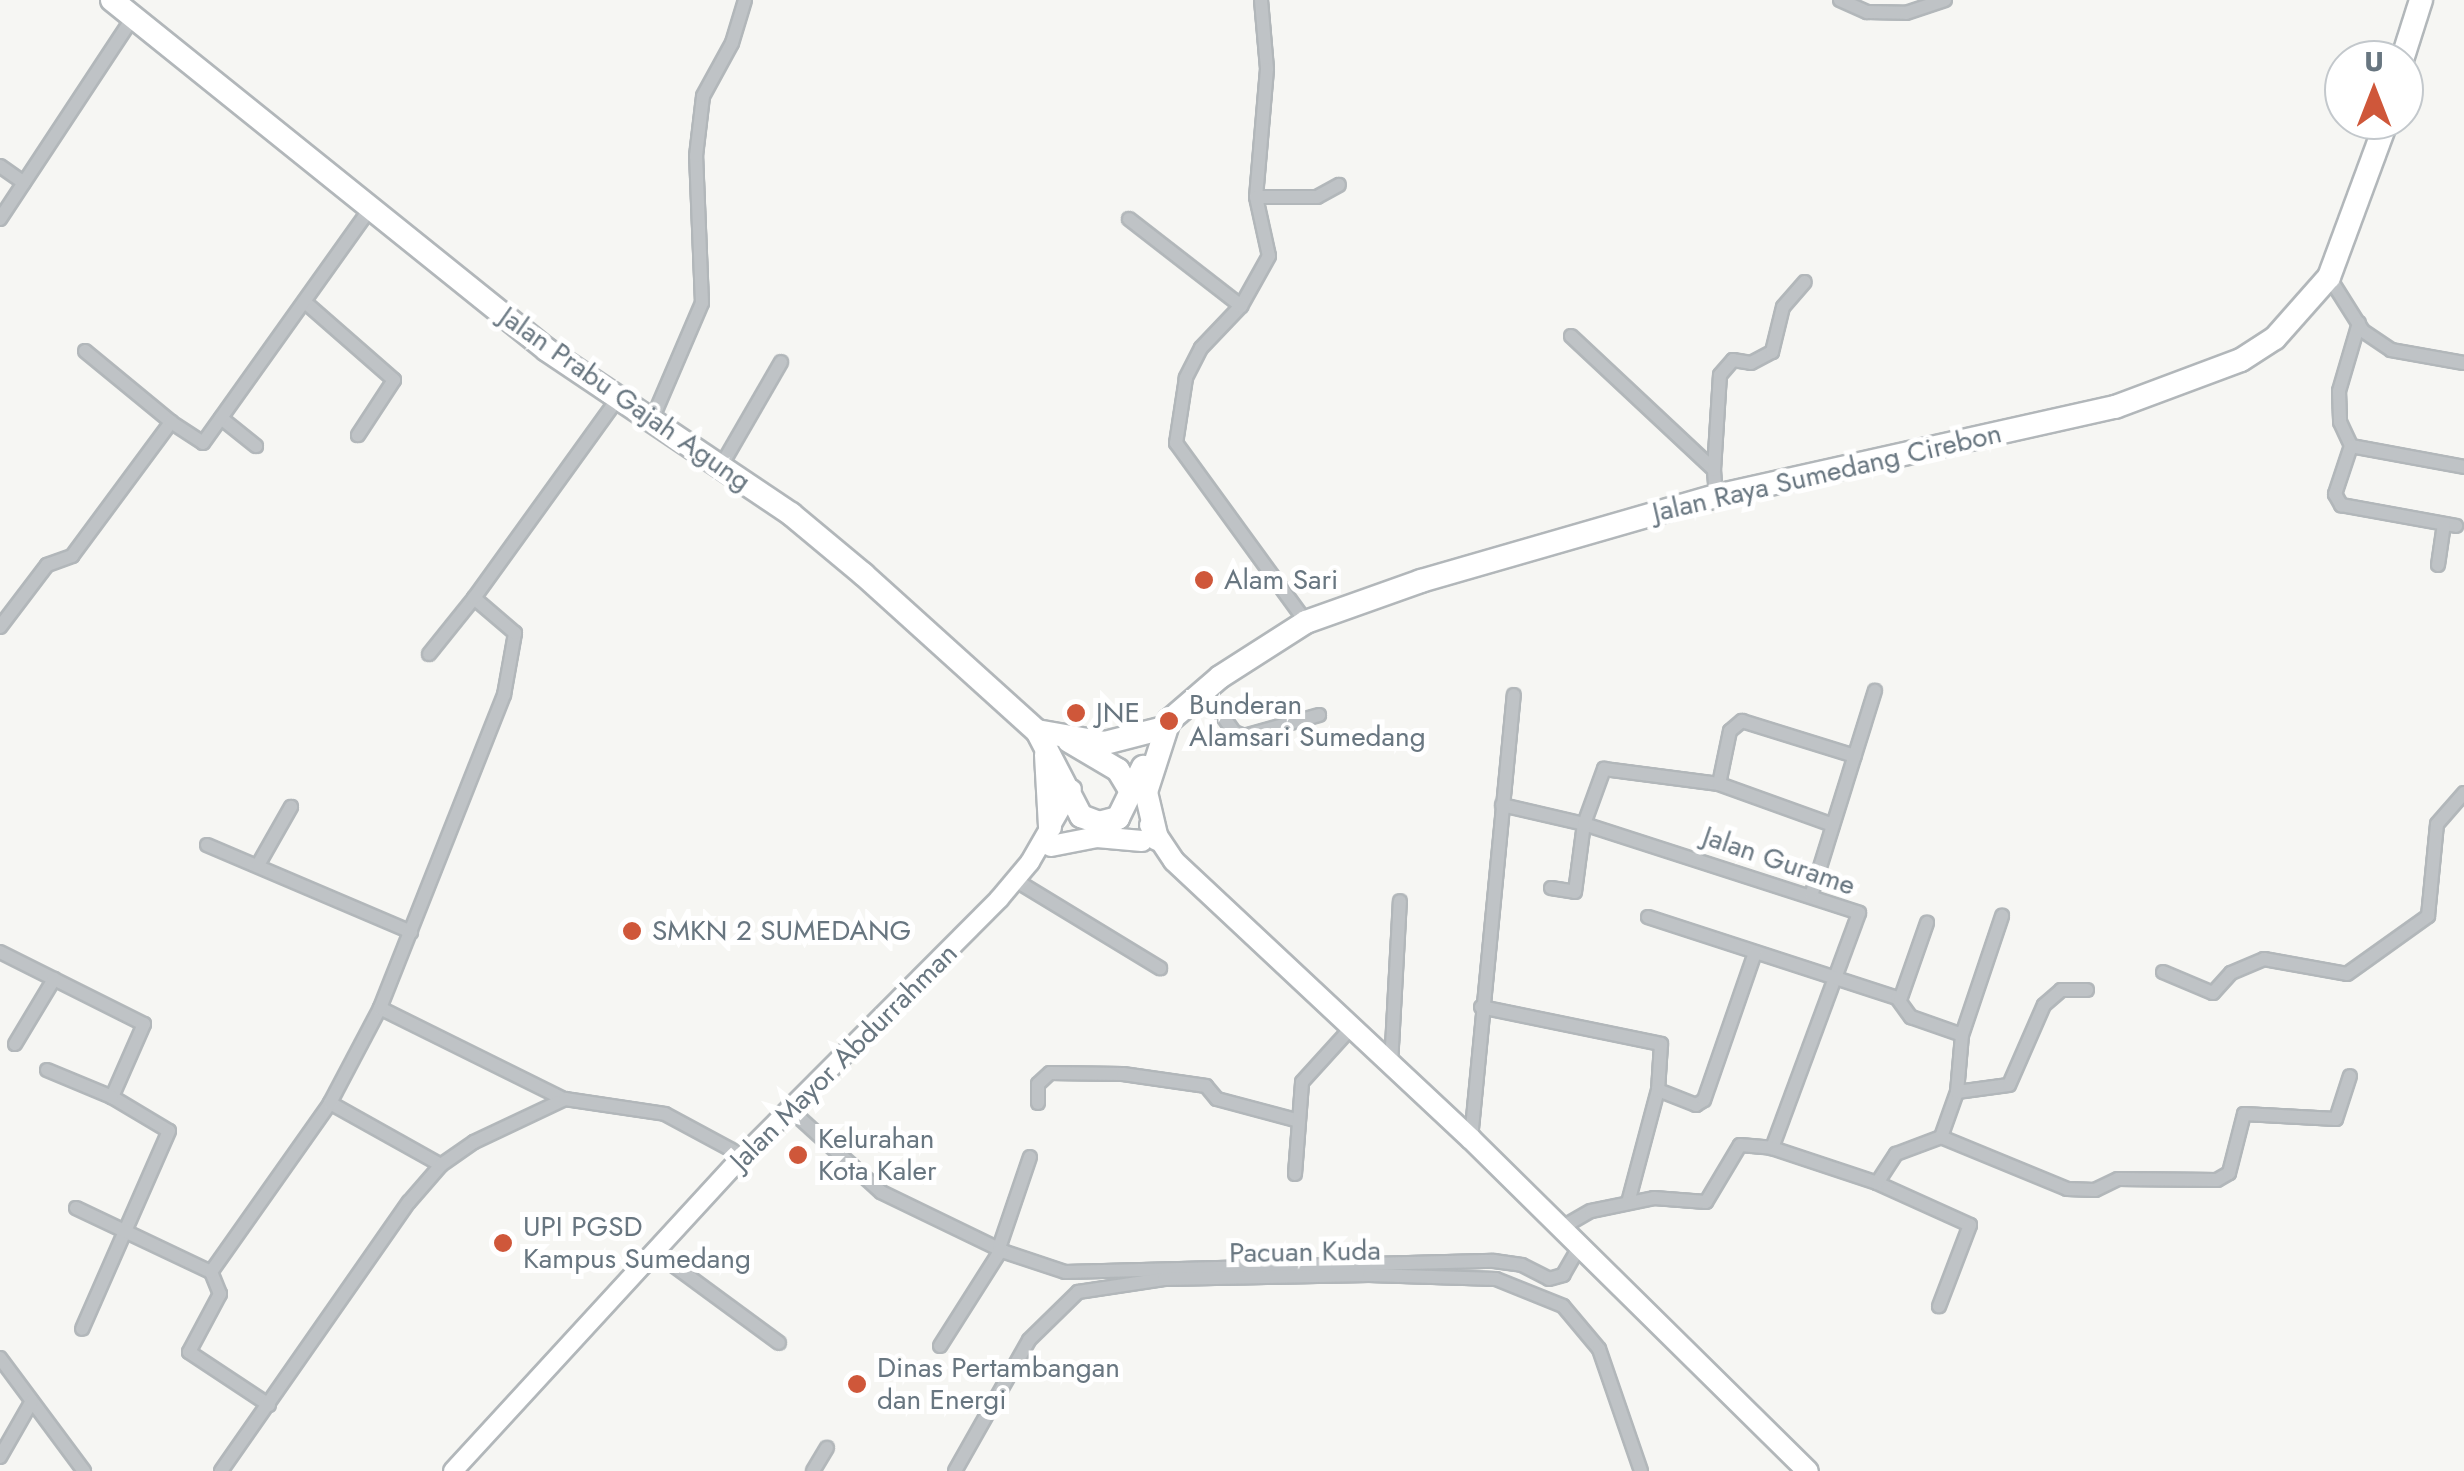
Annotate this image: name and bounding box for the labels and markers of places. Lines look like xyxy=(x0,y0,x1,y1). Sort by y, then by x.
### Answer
place label: Alam Sari xyxy=(1224,563,1338,597)
marker: Alam Sari xyxy=(1193,569,1215,591)
place label: Bunderan Alamsari Sumedang xyxy=(1189,688,1426,754)
place label: JNE xyxy=(1096,696,1140,730)
marker: JNE xyxy=(1065,702,1087,724)
marker: Bunderan Alamsari Sumedang xyxy=(1158,710,1180,732)
place label: SMKN 2 SUMEDANG xyxy=(652,914,911,948)
marker: SMKN 2 SUMEDANG xyxy=(621,920,643,942)
place label: Kelurahan Kota Kaler xyxy=(818,1122,937,1188)
marker: Kelurahan Kota Kaler xyxy=(787,1144,809,1166)
place label: UPI PGSD Kampus Sumedang xyxy=(523,1210,751,1276)
marker: UPI PGSD Kampus Sumedang xyxy=(492,1232,514,1254)
place label: Dinas Pertambangan dan Energi xyxy=(877,1351,1120,1417)
marker: Dinas Pertambangan dan Energi xyxy=(846,1373,868,1395)

